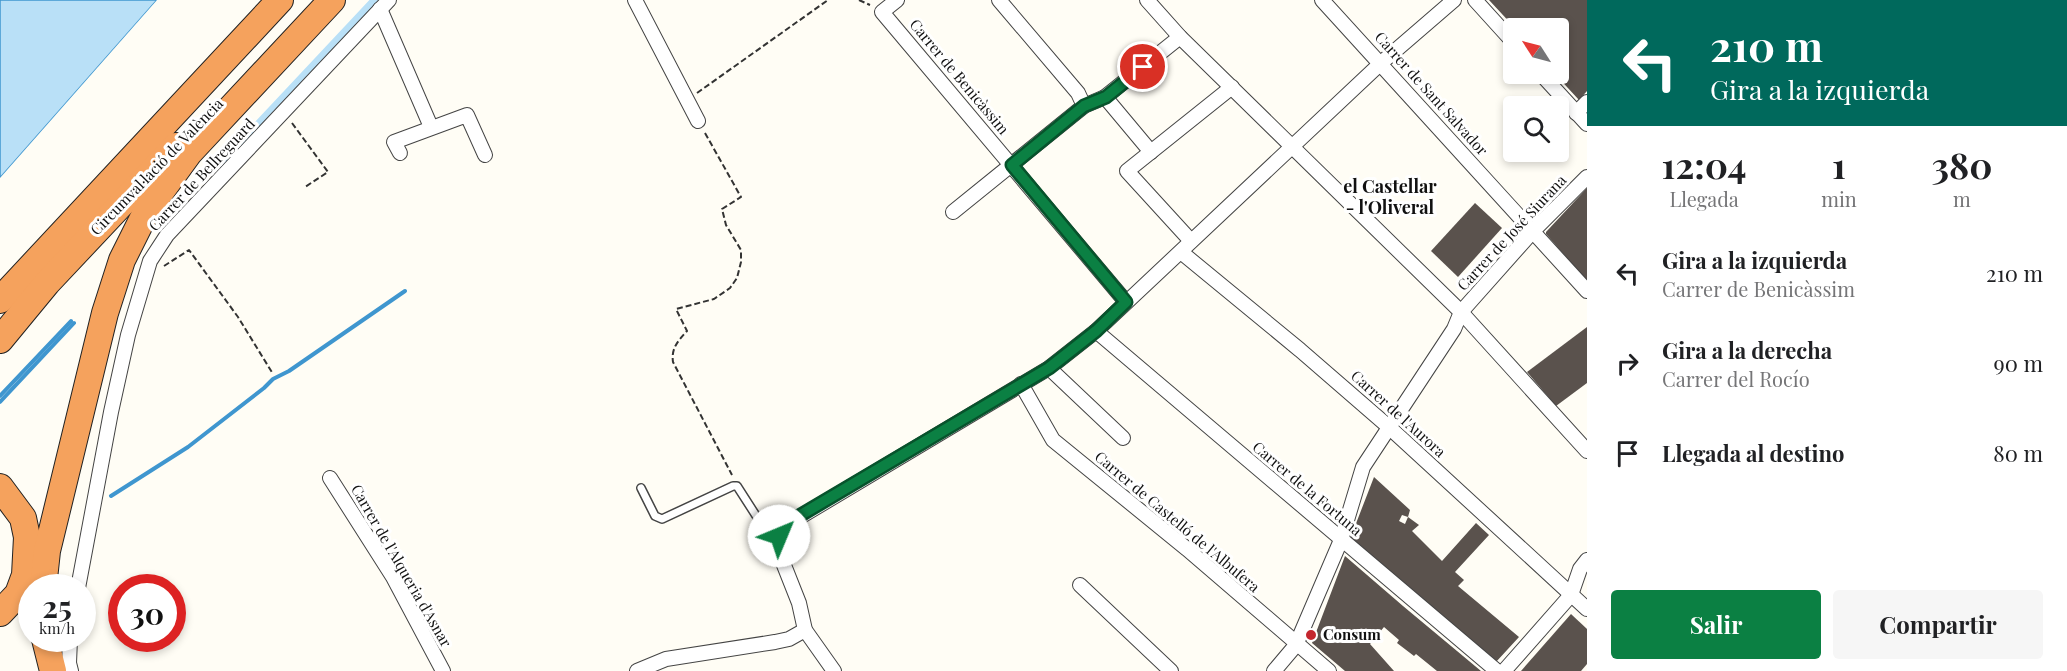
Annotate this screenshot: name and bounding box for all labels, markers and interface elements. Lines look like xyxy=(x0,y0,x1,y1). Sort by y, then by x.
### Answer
street label: Carrer de Benicàssim xyxy=(906,14,1014,139)
text: 210 m xyxy=(1710,17,1823,73)
north arrow xyxy=(1503,18,1569,84)
map controls xyxy=(1503,18,1569,162)
icon: left xyxy=(1611,24,1689,102)
street label: Carrer de Sant Salvador xyxy=(1371,27,1493,160)
pin xyxy=(1117,41,1168,92)
icon: arrive xyxy=(1126,50,1159,83)
text: Gira a la izquierda xyxy=(1710,71,1929,107)
street label: Circumval·lació de València xyxy=(85,93,227,239)
button: search xyxy=(1503,96,1569,162)
street label: Carrer de Bellreguard xyxy=(144,113,259,235)
text: 12:04 xyxy=(1662,140,1747,188)
text: 1 xyxy=(1832,140,1846,188)
text: 380 xyxy=(1931,140,1992,188)
street label: Carrer de José Siurana xyxy=(1452,170,1571,294)
district label: el Castellar - l'Oliveral xyxy=(1343,174,1437,219)
text: Llegada xyxy=(1669,185,1739,212)
text: min xyxy=(1821,185,1857,212)
text: m xyxy=(1953,185,1971,212)
text: Gira a la izquierda xyxy=(1662,245,1847,275)
icon: left xyxy=(1611,257,1644,290)
text: 210 m xyxy=(1986,258,2043,288)
text: Carrer de Benicàssim xyxy=(1662,275,1855,302)
text: Gira a la derecha xyxy=(1662,335,1832,365)
icon: right xyxy=(1611,347,1644,380)
text: 90 m xyxy=(1994,348,2043,378)
street label: Carrer de l'Aurora xyxy=(1347,365,1451,461)
text: Carrer del Rocío xyxy=(1662,365,1810,392)
street label: Carrer de la Fortuna xyxy=(1249,437,1367,540)
icon: arrive xyxy=(1611,437,1644,470)
text: Llegada al destino xyxy=(1662,438,1844,468)
text: 80 m xyxy=(1993,438,2043,468)
street label: Carrer de Castelló de l'Albufera xyxy=(1091,446,1265,597)
street label: Carrer de l'Alqueria d'Asnar xyxy=(347,480,457,651)
position arrow xyxy=(747,504,811,568)
speed limit sign: 30 xyxy=(108,574,186,652)
text: 25 xyxy=(42,586,72,626)
button: Salir xyxy=(1611,590,1821,659)
button: Compartir xyxy=(1833,590,2043,659)
text: km/h xyxy=(39,618,75,638)
place label: Consum xyxy=(1323,624,1381,644)
marker: Consum xyxy=(1304,628,1318,642)

